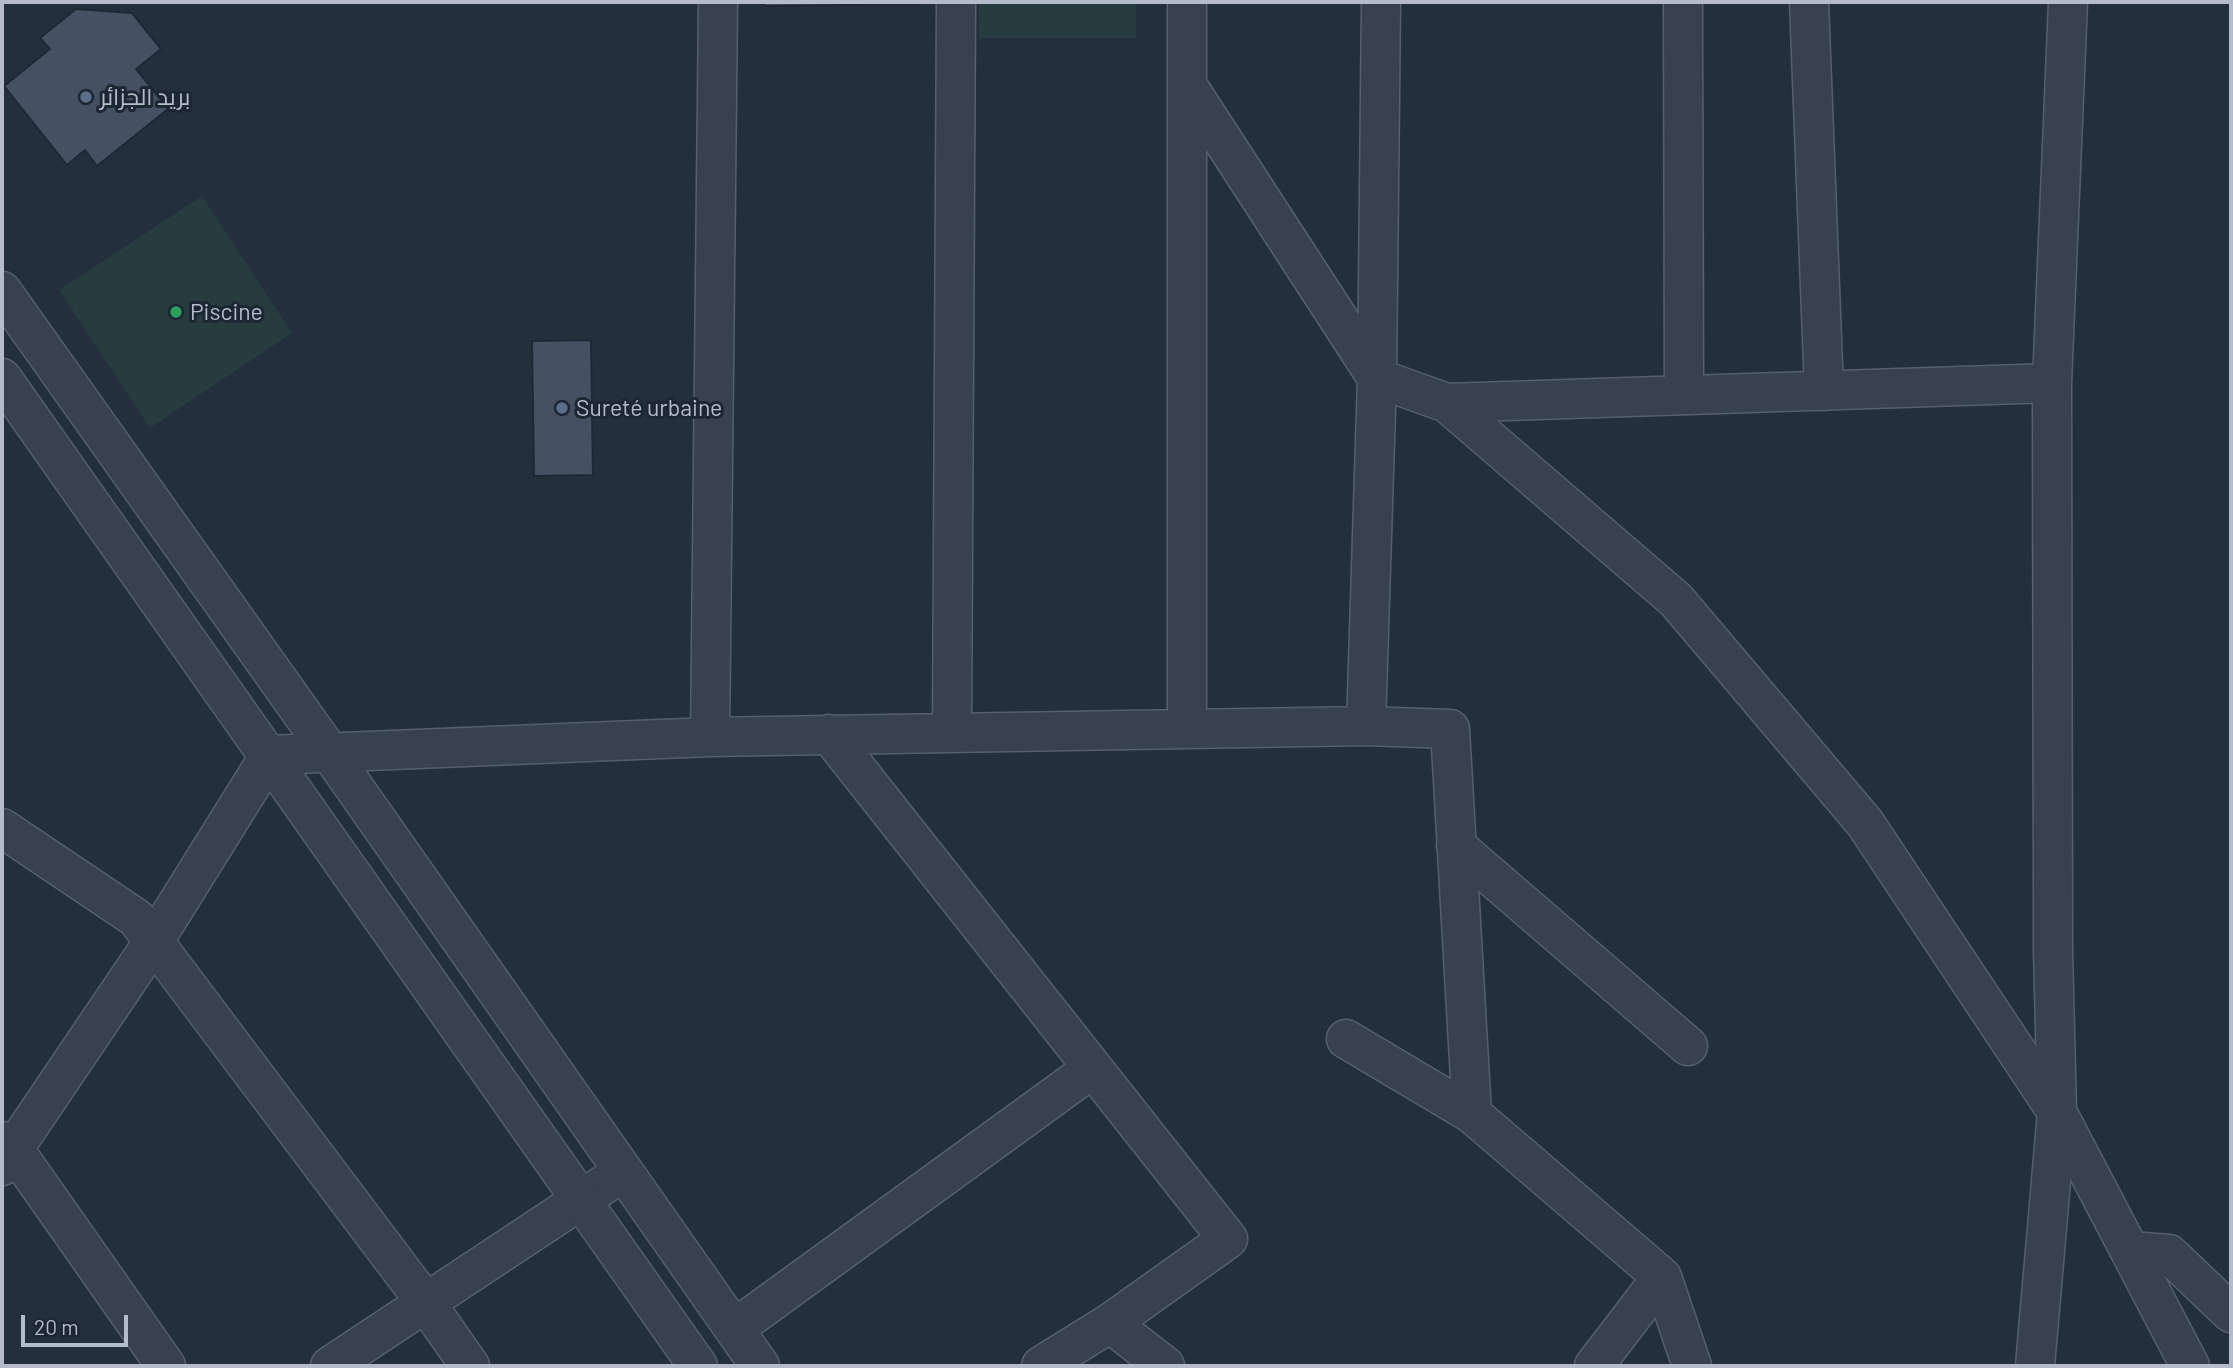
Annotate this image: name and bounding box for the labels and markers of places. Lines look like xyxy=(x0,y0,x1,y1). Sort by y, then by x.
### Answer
place label: بريد الجزائر xyxy=(100,83,190,111)
marker: بريد الجزائر xyxy=(78,89,94,105)
place label: Piscine xyxy=(190,298,263,326)
marker: Piscine xyxy=(168,304,184,320)
place label: Sureté urbaine xyxy=(576,394,722,422)
marker: Sureté urbaine xyxy=(554,400,570,416)

